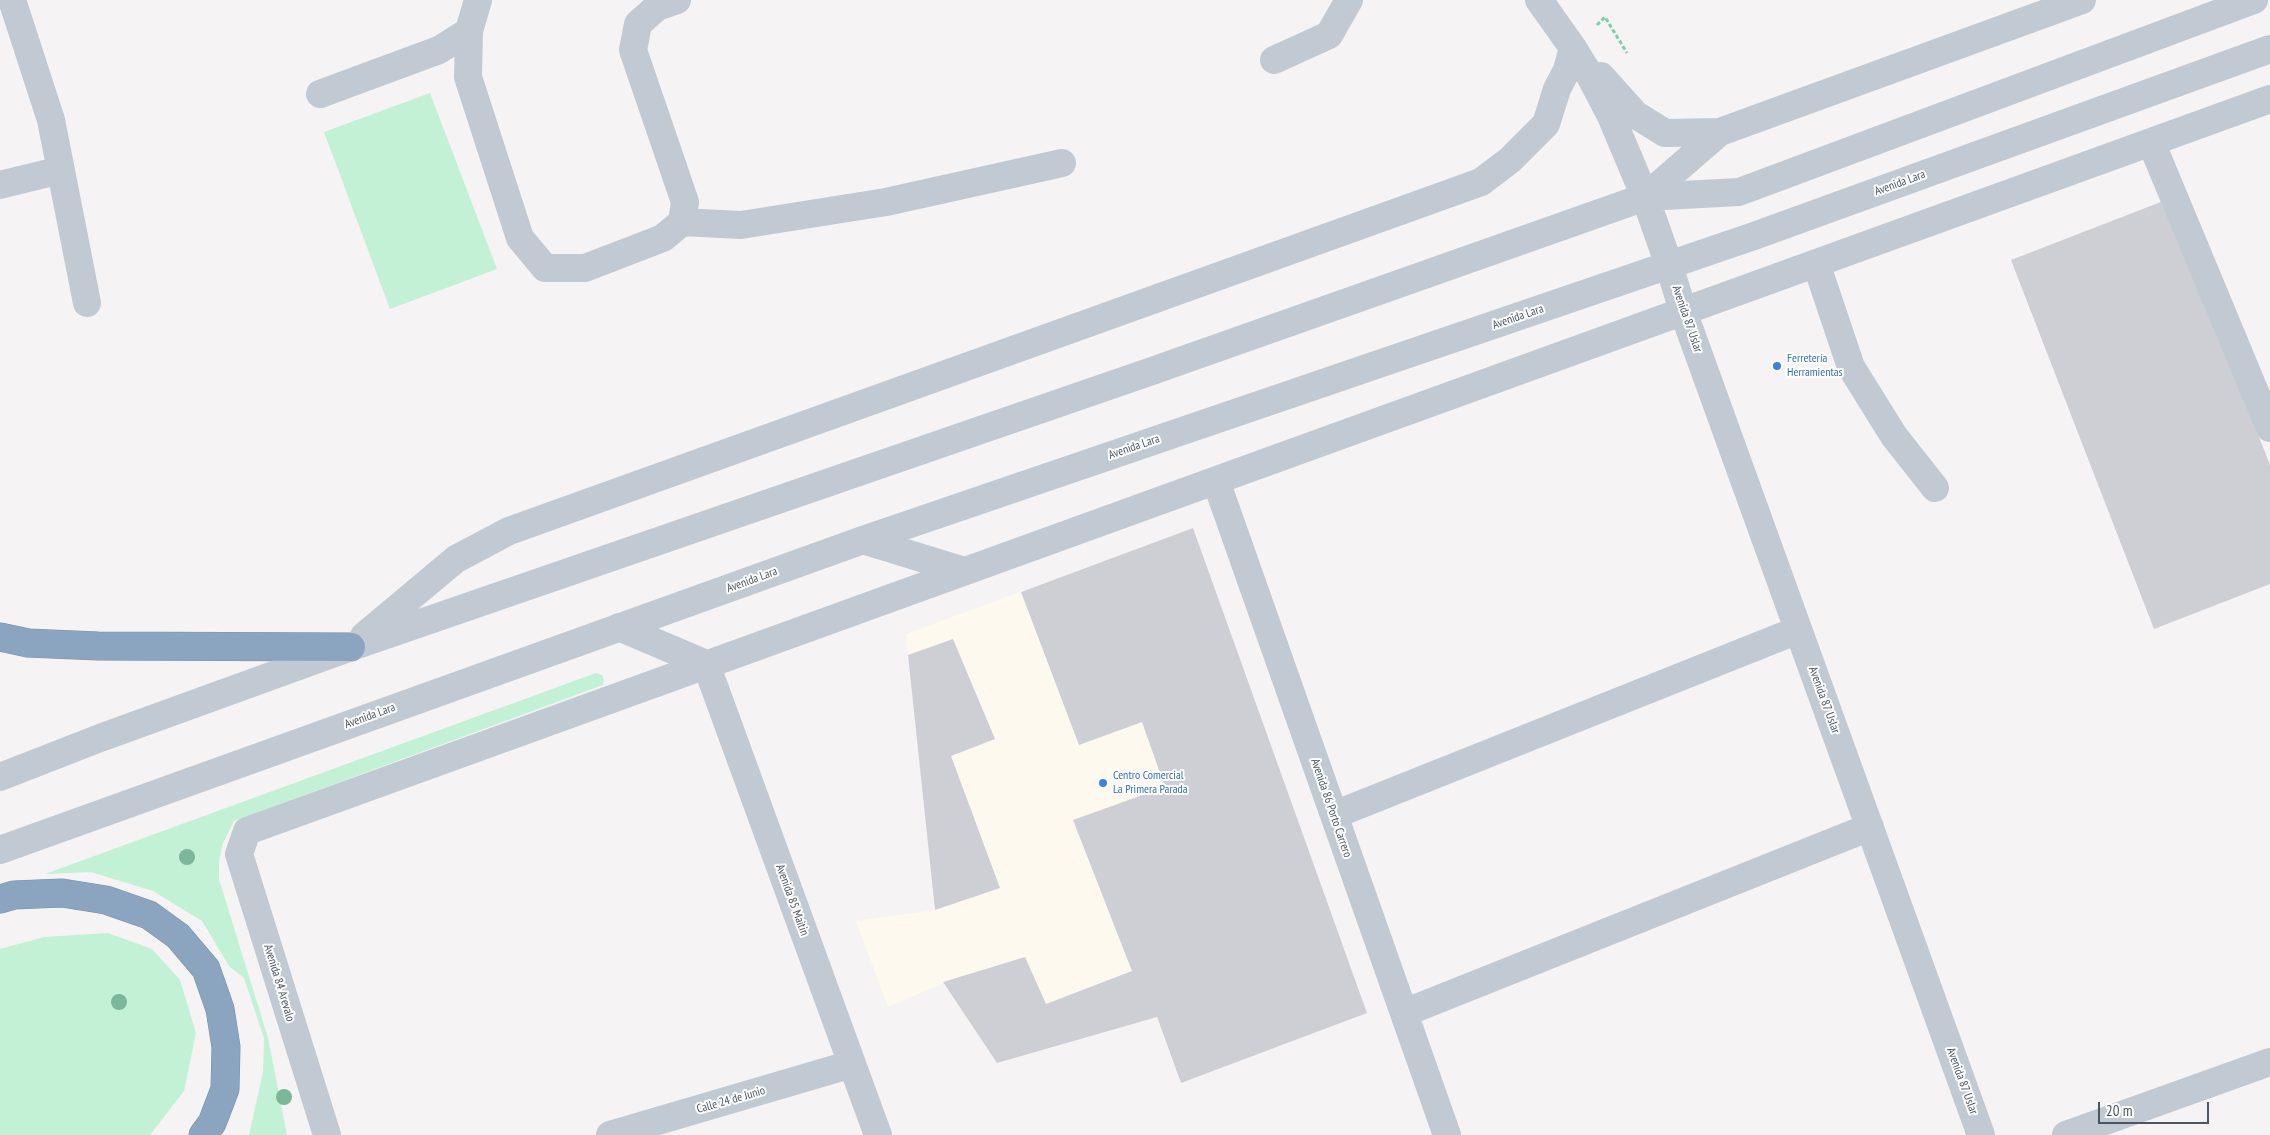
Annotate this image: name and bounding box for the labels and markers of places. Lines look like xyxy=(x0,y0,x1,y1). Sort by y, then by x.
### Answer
place label: Ferretería Herramientas xyxy=(1787,352,1843,380)
marker: Ferretería Herramientas xyxy=(1771,360,1783,372)
place label: Centro Comercial La Primera Parada xyxy=(1113,769,1188,797)
marker: Centro Comercial La Primera Parada xyxy=(1097,777,1109,789)

